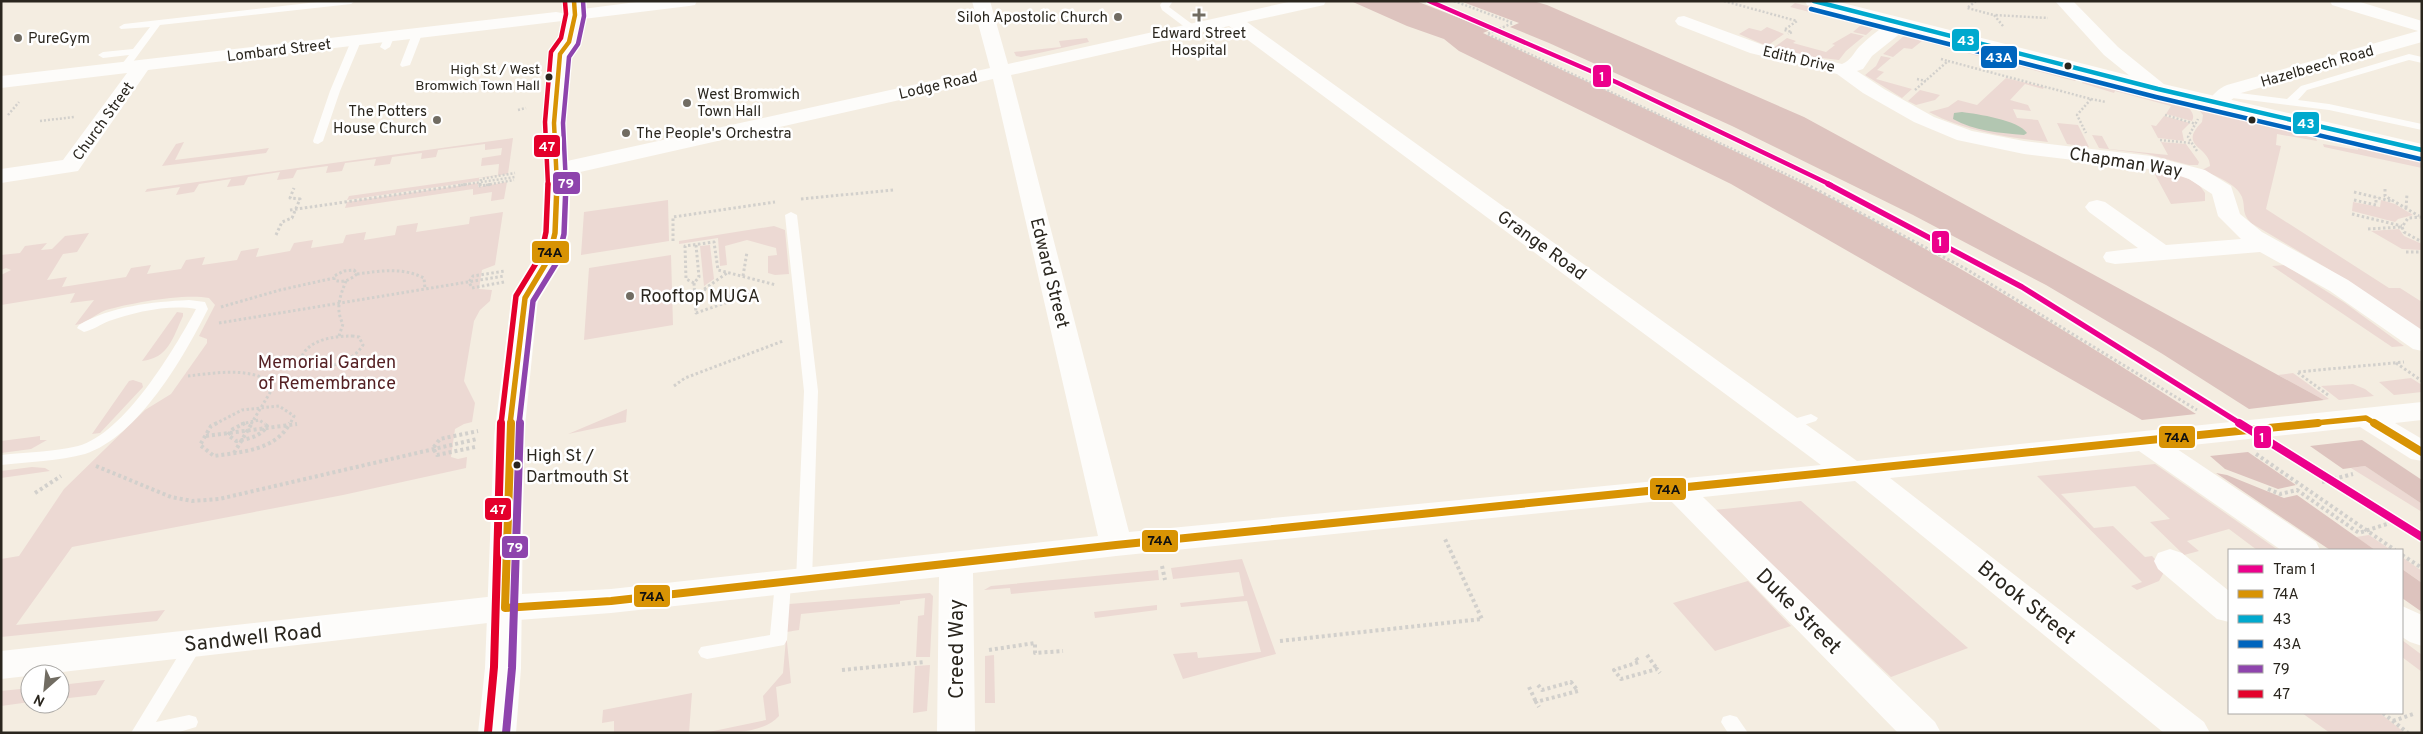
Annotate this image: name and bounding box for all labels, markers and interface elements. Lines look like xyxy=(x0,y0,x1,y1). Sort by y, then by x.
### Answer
marker: Edward Street Hospital xyxy=(1192,8,1206,22)
place label: Siloh Apostolic Church xyxy=(957,9,1108,28)
marker: Siloh Apostolic Church xyxy=(1112,11,1124,23)
place label: Edward Street Hospital xyxy=(1152,25,1246,61)
line badge: 43 xyxy=(1951,28,1980,52)
place label: PureGym xyxy=(28,30,90,49)
marker: PureGym xyxy=(12,32,24,44)
text: 43 xyxy=(1957,33,1975,50)
street label: Lombard Street xyxy=(226,36,332,67)
street label: Hazelbeech Road xyxy=(2259,42,2376,93)
street label: Edith Drive xyxy=(1761,43,1837,78)
line badge: 43A xyxy=(1980,45,2018,69)
text: 43A xyxy=(1985,50,2013,67)
unlabelled marker xyxy=(2063,61,2073,71)
place label: High St / West Bromwich Town Hall xyxy=(415,62,540,95)
line badge: 1 xyxy=(1592,64,1612,88)
street label: Lodge Road xyxy=(897,68,980,105)
text: 1 xyxy=(1599,69,1605,86)
marker: High St / West Bromwich Town Hall xyxy=(544,72,554,82)
street label: Church Street xyxy=(69,79,139,165)
place label: West Bromwich Town Hall xyxy=(697,86,800,122)
marker: West Bromwich Town Hall xyxy=(681,97,693,109)
place label: The Potters House Church xyxy=(333,103,427,139)
line badge: 43 xyxy=(2292,111,2320,135)
marker: The Potters House Church xyxy=(431,114,443,126)
unlabelled marker xyxy=(2247,115,2257,125)
text: 43 xyxy=(2297,116,2315,133)
place label: The People's Orchestra xyxy=(636,125,791,144)
marker: The People's Orchestra xyxy=(620,127,632,139)
line badge: 47 xyxy=(533,134,561,158)
text: 47 xyxy=(539,139,555,156)
street label: Chapman Way xyxy=(2068,143,2184,184)
line badge: 79 xyxy=(552,171,581,195)
text: 79 xyxy=(558,176,574,193)
street label: Grange Road xyxy=(1492,206,1590,286)
street label: Edward Street xyxy=(1024,216,1073,331)
line badge: 1 xyxy=(1931,230,1950,254)
text: 1 xyxy=(1937,234,1943,251)
line badge: 74A xyxy=(531,240,570,264)
text: 74A xyxy=(537,245,563,262)
place label: Rooftop MUGA xyxy=(640,286,760,309)
marker: Rooftop MUGA xyxy=(624,290,636,302)
park label: Memorial Garden of Remembrance xyxy=(258,352,396,396)
line badge: 74A xyxy=(2158,425,2196,449)
line badge: 1 xyxy=(2253,425,2272,449)
text: 74A xyxy=(2164,430,2190,447)
text: 1 xyxy=(2259,430,2265,447)
place label: High St / Dartmouth St xyxy=(526,446,629,489)
marker: High St / Dartmouth St xyxy=(512,460,522,470)
line badge: 74A xyxy=(1649,477,1687,501)
text: 74A xyxy=(1655,482,1681,499)
line badge: 47 xyxy=(484,497,512,521)
text: 47 xyxy=(490,502,506,519)
line badge: 74A xyxy=(1141,529,1179,553)
text: 74A xyxy=(1147,533,1173,550)
line badge: 79 xyxy=(501,535,529,559)
text: 79 xyxy=(507,540,523,557)
legend xyxy=(2228,549,2403,714)
street label: Brook Street xyxy=(1971,555,2081,651)
text: Tram 1 xyxy=(2273,561,2316,580)
street label: Duke Street xyxy=(1749,563,1847,661)
line badge: 74A xyxy=(633,584,671,608)
text: 74A xyxy=(2273,586,2299,605)
text: 74A xyxy=(639,589,665,606)
street label: Creed Way xyxy=(944,599,971,699)
text: 43 xyxy=(2273,611,2291,630)
street label: Sandwell Road xyxy=(183,618,323,659)
text: 43A xyxy=(2273,636,2301,655)
text: 79 xyxy=(2273,661,2290,680)
north arrow xyxy=(20,664,70,714)
text: 47 xyxy=(2273,686,2290,705)
text: N xyxy=(31,689,48,709)

